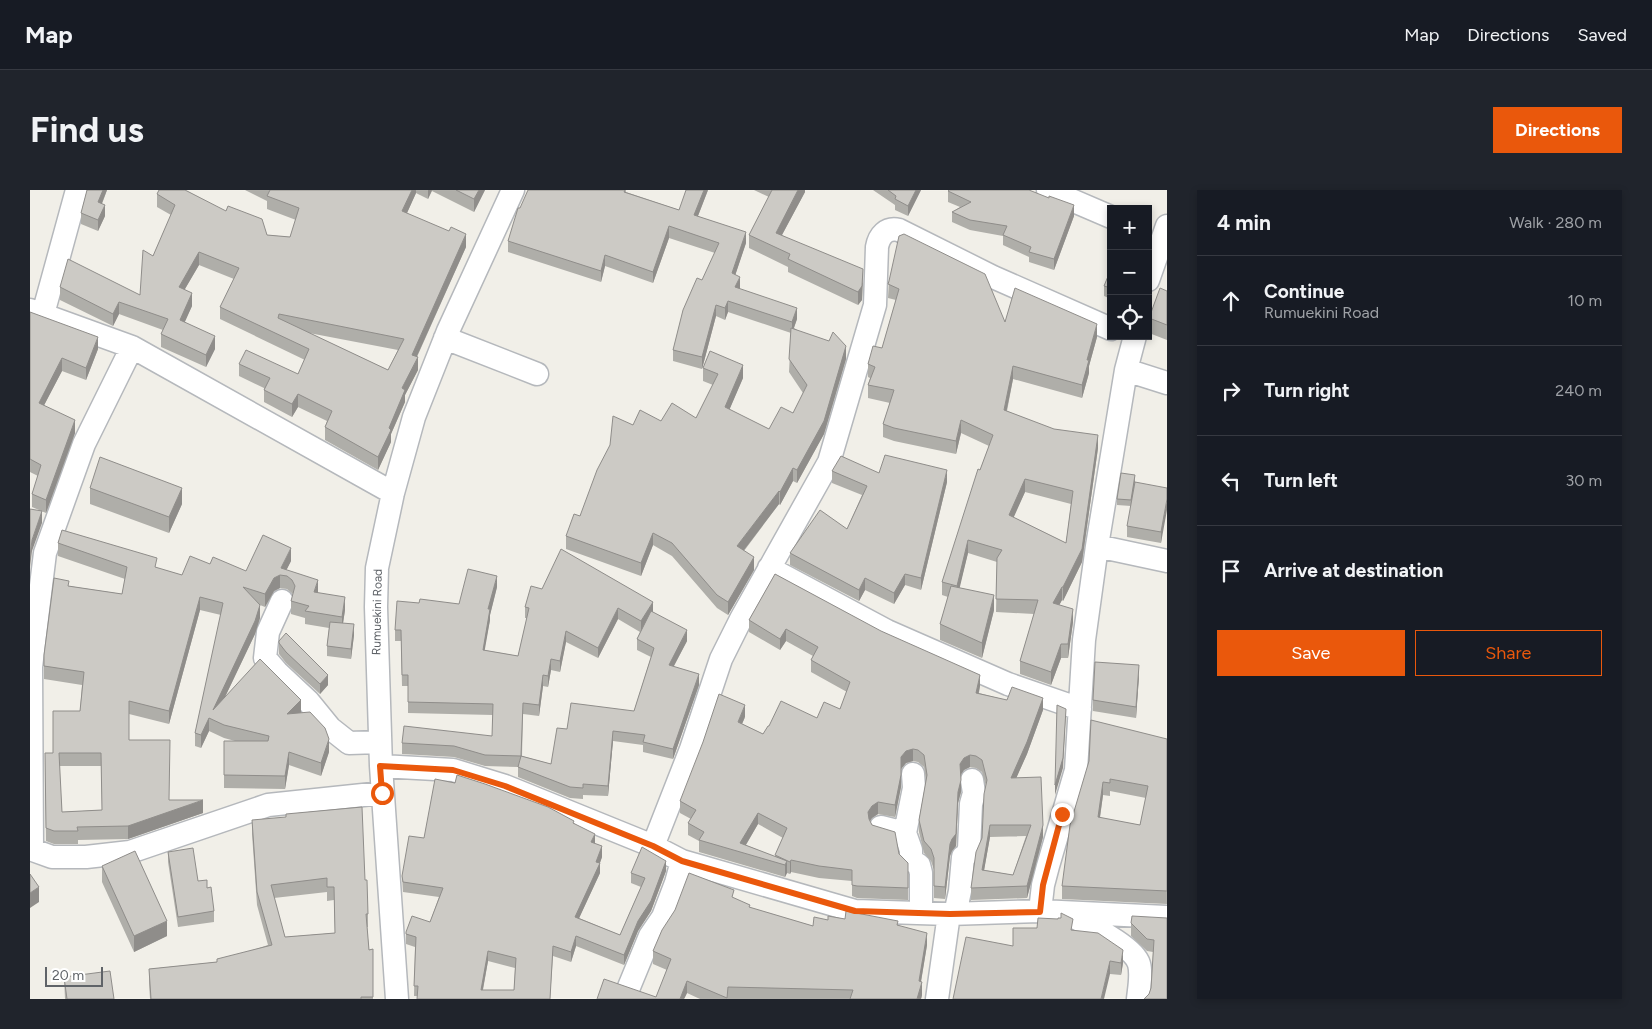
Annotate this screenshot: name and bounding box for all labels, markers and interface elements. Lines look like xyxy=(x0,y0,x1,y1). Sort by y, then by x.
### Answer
text: Map xyxy=(25,20,73,49)
text: Map xyxy=(1404,24,1439,46)
text: Directions xyxy=(1467,24,1549,46)
text: Saved xyxy=(1577,24,1627,46)
button: Directions xyxy=(1493,107,1622,153)
text: Find us xyxy=(30,109,144,151)
map controls xyxy=(1107,205,1152,340)
button: + xyxy=(1107,205,1152,250)
text: 4 min xyxy=(1217,210,1271,235)
text: Walk · 280 m xyxy=(1509,213,1602,232)
button: − xyxy=(1107,250,1152,295)
text: Continue xyxy=(1264,280,1344,303)
icon: ahead xyxy=(1217,287,1245,315)
text: 10 m xyxy=(1568,291,1602,310)
button: locate xyxy=(1107,295,1152,340)
text: Rumuekini Road xyxy=(1264,303,1379,322)
icon: right xyxy=(1217,377,1245,405)
text: Turn right xyxy=(1264,379,1350,402)
text: 240 m xyxy=(1555,381,1602,400)
icon: left xyxy=(1217,467,1245,495)
text: Turn left xyxy=(1264,469,1338,492)
text: 30 m xyxy=(1565,471,1602,490)
icon: arrive xyxy=(1217,557,1245,585)
text: Arrive at destination xyxy=(1264,559,1443,582)
street label: Rumuekini Road xyxy=(369,569,385,655)
button: Save xyxy=(1217,630,1405,676)
button: Share xyxy=(1415,630,1602,676)
route start xyxy=(371,782,394,805)
route end xyxy=(1051,803,1074,826)
scale bar xyxy=(45,964,102,987)
text: 20 m xyxy=(52,967,84,984)

